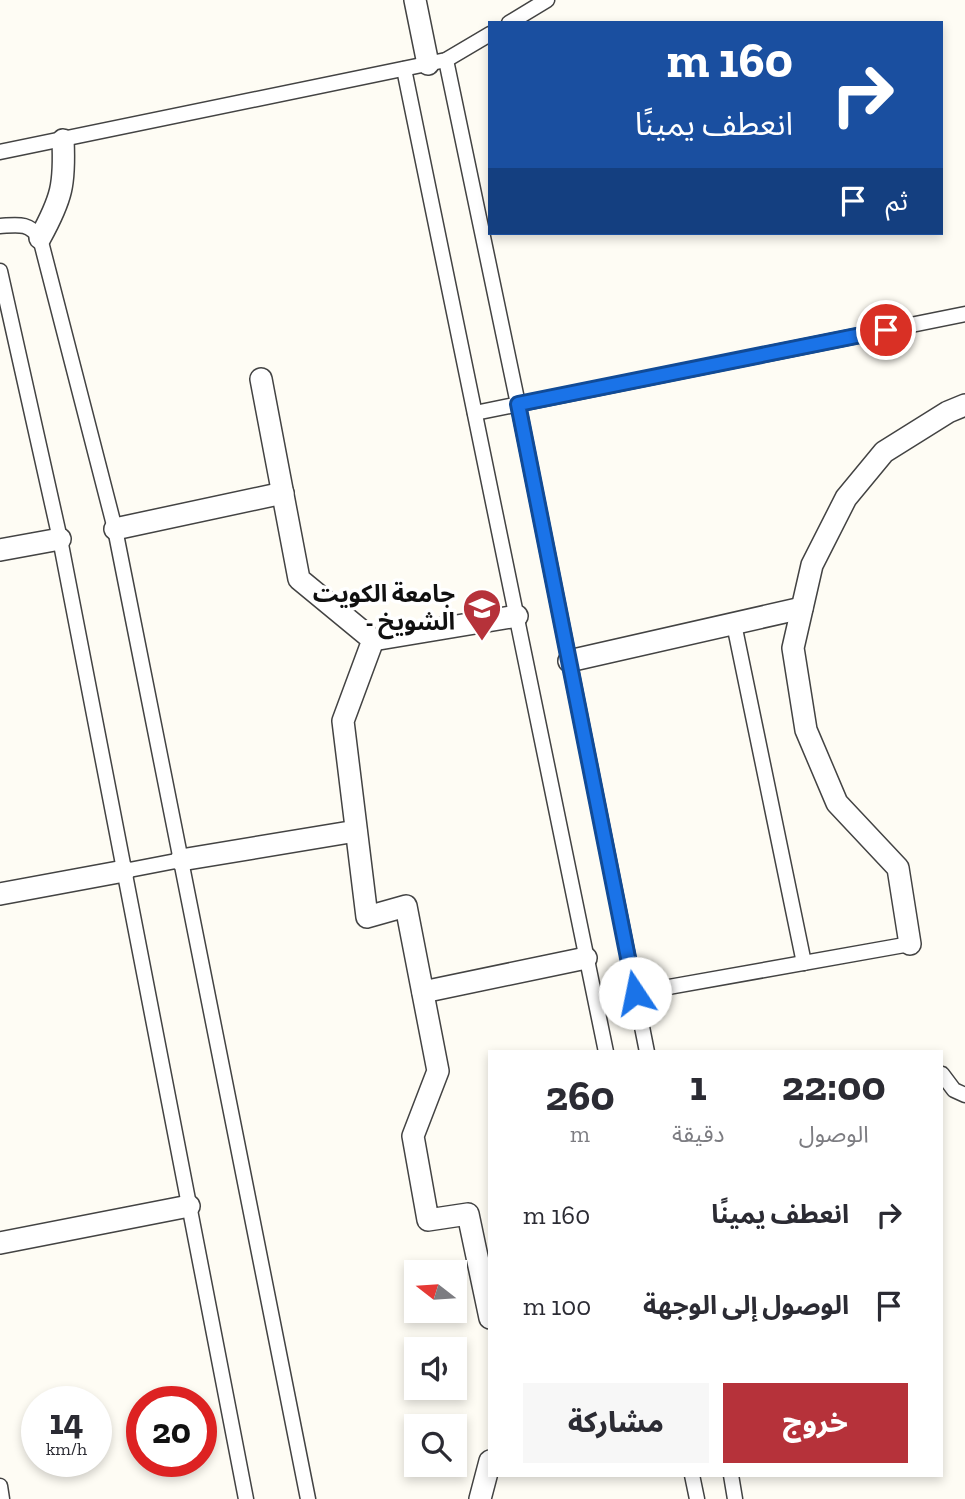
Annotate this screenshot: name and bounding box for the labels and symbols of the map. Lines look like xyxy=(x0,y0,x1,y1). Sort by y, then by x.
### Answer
pin xyxy=(856,300,916,360)
place label: جامعة الكويت - الشويخ xyxy=(313,579,455,640)
school or university icon: جامعة الكويت - الشويخ xyxy=(461,587,503,642)
position arrow xyxy=(598,956,672,1030)
north arrow xyxy=(404,1260,467,1323)
speed limit sign: 20 xyxy=(126,1386,217,1477)

